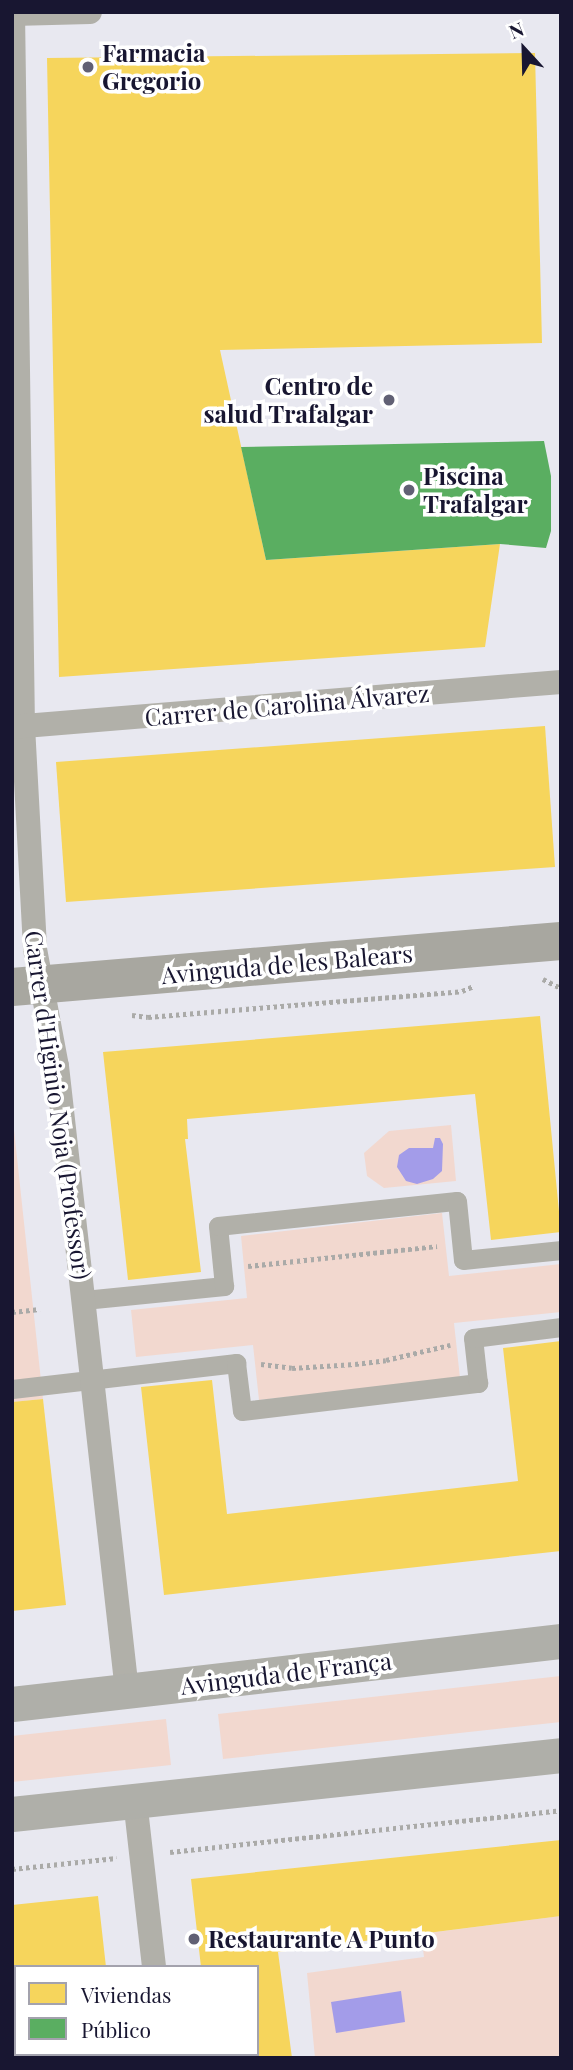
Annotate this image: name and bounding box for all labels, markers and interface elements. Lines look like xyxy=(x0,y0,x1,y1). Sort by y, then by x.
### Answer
north arrow xyxy=(489,14,559,84)
text: N xyxy=(505,15,527,44)
place label: Farmacia Gregorio xyxy=(102,39,205,95)
marker: Farmacia Gregorio xyxy=(80,59,96,75)
place label: Centro de salud Trafalgar xyxy=(203,372,373,428)
marker: Centro de salud Trafalgar xyxy=(379,390,399,410)
place label: Piscina Trafalgar xyxy=(423,462,528,518)
marker: Piscina Trafalgar xyxy=(401,482,417,498)
street label: Carrer de Carolina Álvarez xyxy=(143,678,431,732)
street label: Carrer d'Higinio Noja (Professor) xyxy=(19,928,97,1282)
street label: Avinguda de les Balears xyxy=(160,939,414,989)
street label: Avinguda de França xyxy=(179,1646,393,1700)
place label: Restaurante A Punto xyxy=(208,1925,436,1953)
marker: Restaurante A Punto xyxy=(186,1931,202,1947)
legend xyxy=(14,1965,259,2056)
text: Viviendas xyxy=(81,1980,171,2008)
text: Público xyxy=(81,2015,151,2043)

